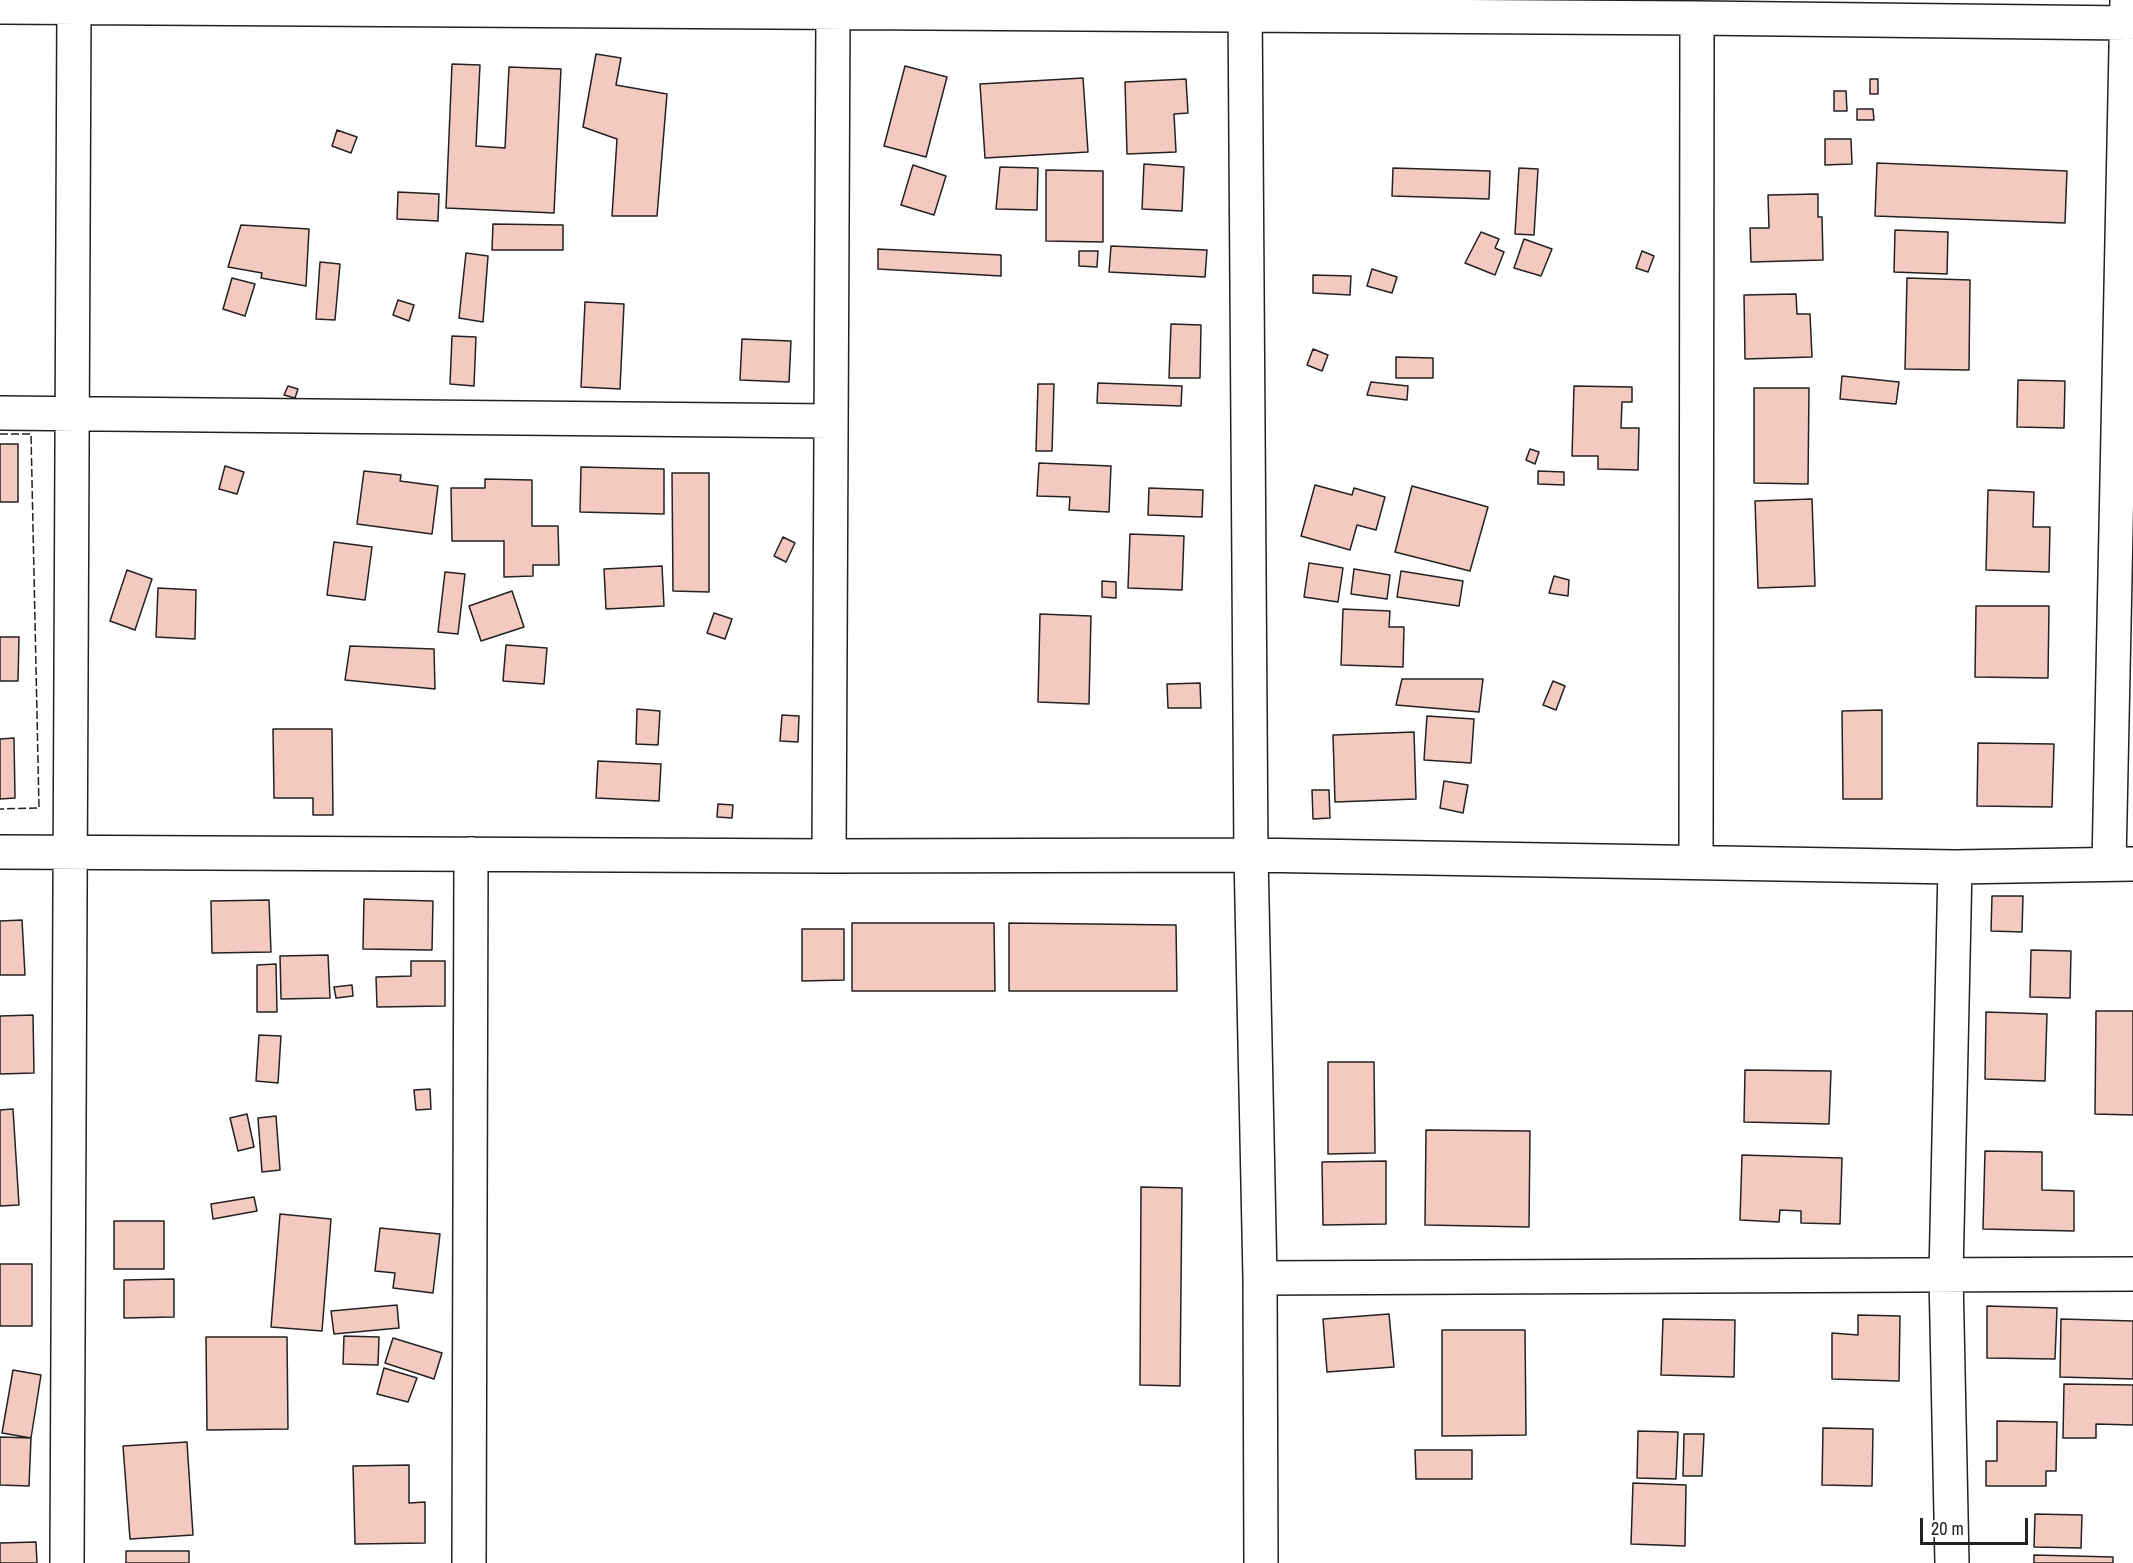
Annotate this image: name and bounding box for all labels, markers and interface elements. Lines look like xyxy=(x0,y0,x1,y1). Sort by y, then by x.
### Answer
scale bar xyxy=(1923,1506,2031,1544)
text: 20 m xyxy=(1931,1516,1964,1541)

